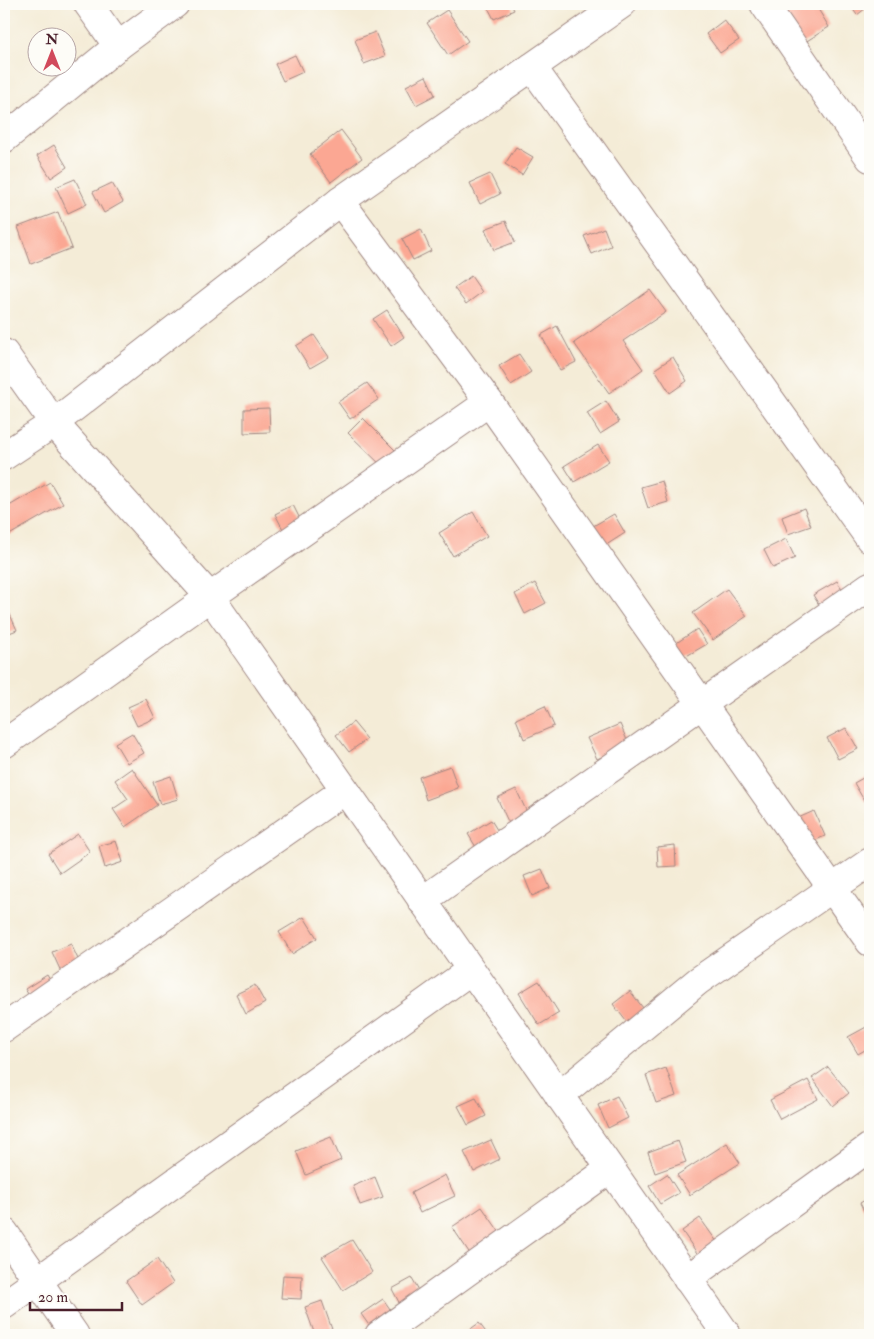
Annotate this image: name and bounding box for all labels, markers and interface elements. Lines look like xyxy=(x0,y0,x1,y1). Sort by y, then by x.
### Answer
north arrow xyxy=(28,28,78,78)
text: N xyxy=(45,31,59,48)
scale bar xyxy=(30,1279,122,1311)
text: 20 m xyxy=(38,1288,68,1307)

